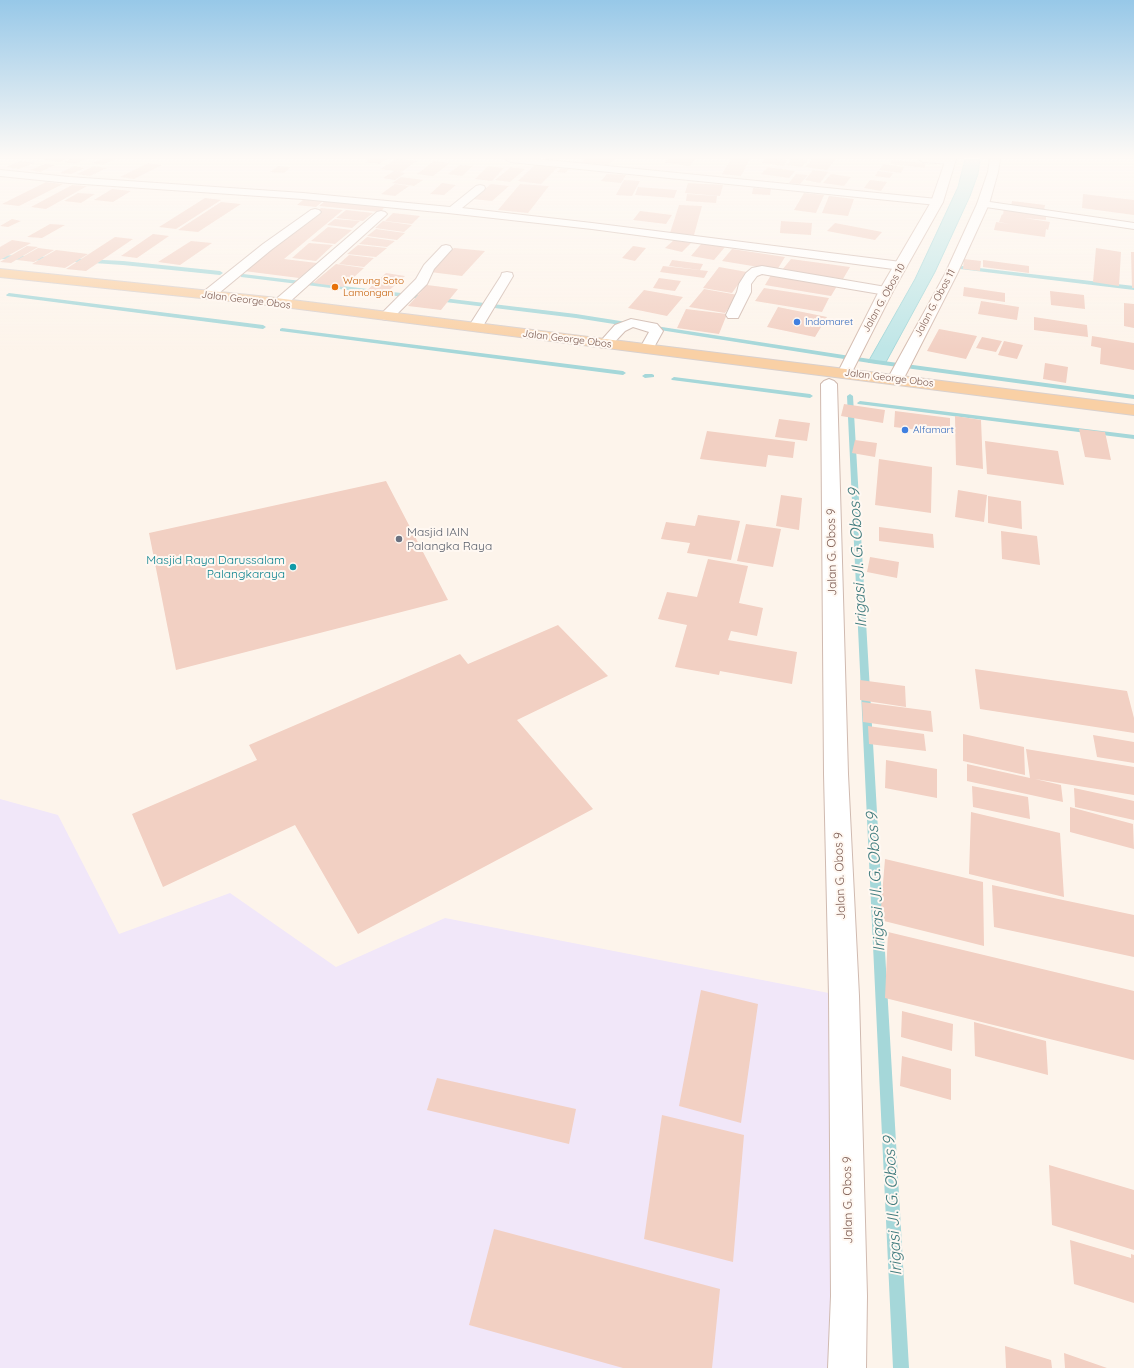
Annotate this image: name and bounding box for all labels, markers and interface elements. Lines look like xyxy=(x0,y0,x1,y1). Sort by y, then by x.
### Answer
street label: Jalan G. Obos 10 xyxy=(860,261,908,335)
street label: Jalan G. Obos 11 xyxy=(912,267,958,339)
place label: Warung Soto Lamongan xyxy=(343,275,404,298)
marker: Warung Soto Lamongan xyxy=(330,282,340,292)
street label: Jalan George Obos xyxy=(201,289,291,311)
place label: Indomaret xyxy=(805,316,853,328)
marker: Indomaret xyxy=(792,317,802,327)
street label: Jalan George Obos xyxy=(522,328,612,350)
street label: Jalan George Obos xyxy=(844,367,934,389)
place label: Alfamart xyxy=(913,424,954,436)
marker: Alfamart xyxy=(900,425,910,435)
water label: Irigasi Jl. G. Obos 9 xyxy=(845,488,871,628)
street label: Jalan G. Obos 9 xyxy=(824,508,840,596)
place label: Masjid IAIN Palangka Raya xyxy=(407,525,492,553)
marker: Masjid IAIN Palangka Raya xyxy=(394,534,404,544)
place label: Masjid Raya Darussalam Palangkaraya xyxy=(146,553,285,581)
marker: Masjid Raya Darussalam Palangkaraya xyxy=(288,562,298,572)
water label: Irigasi Jl. G. Obos 9 xyxy=(863,812,889,952)
street label: Jalan G. Obos 9 xyxy=(831,832,849,920)
water label: Irigasi Jl. G. Obos 9 xyxy=(880,1136,906,1276)
street label: Jalan G. Obos 9 xyxy=(840,1156,856,1244)

